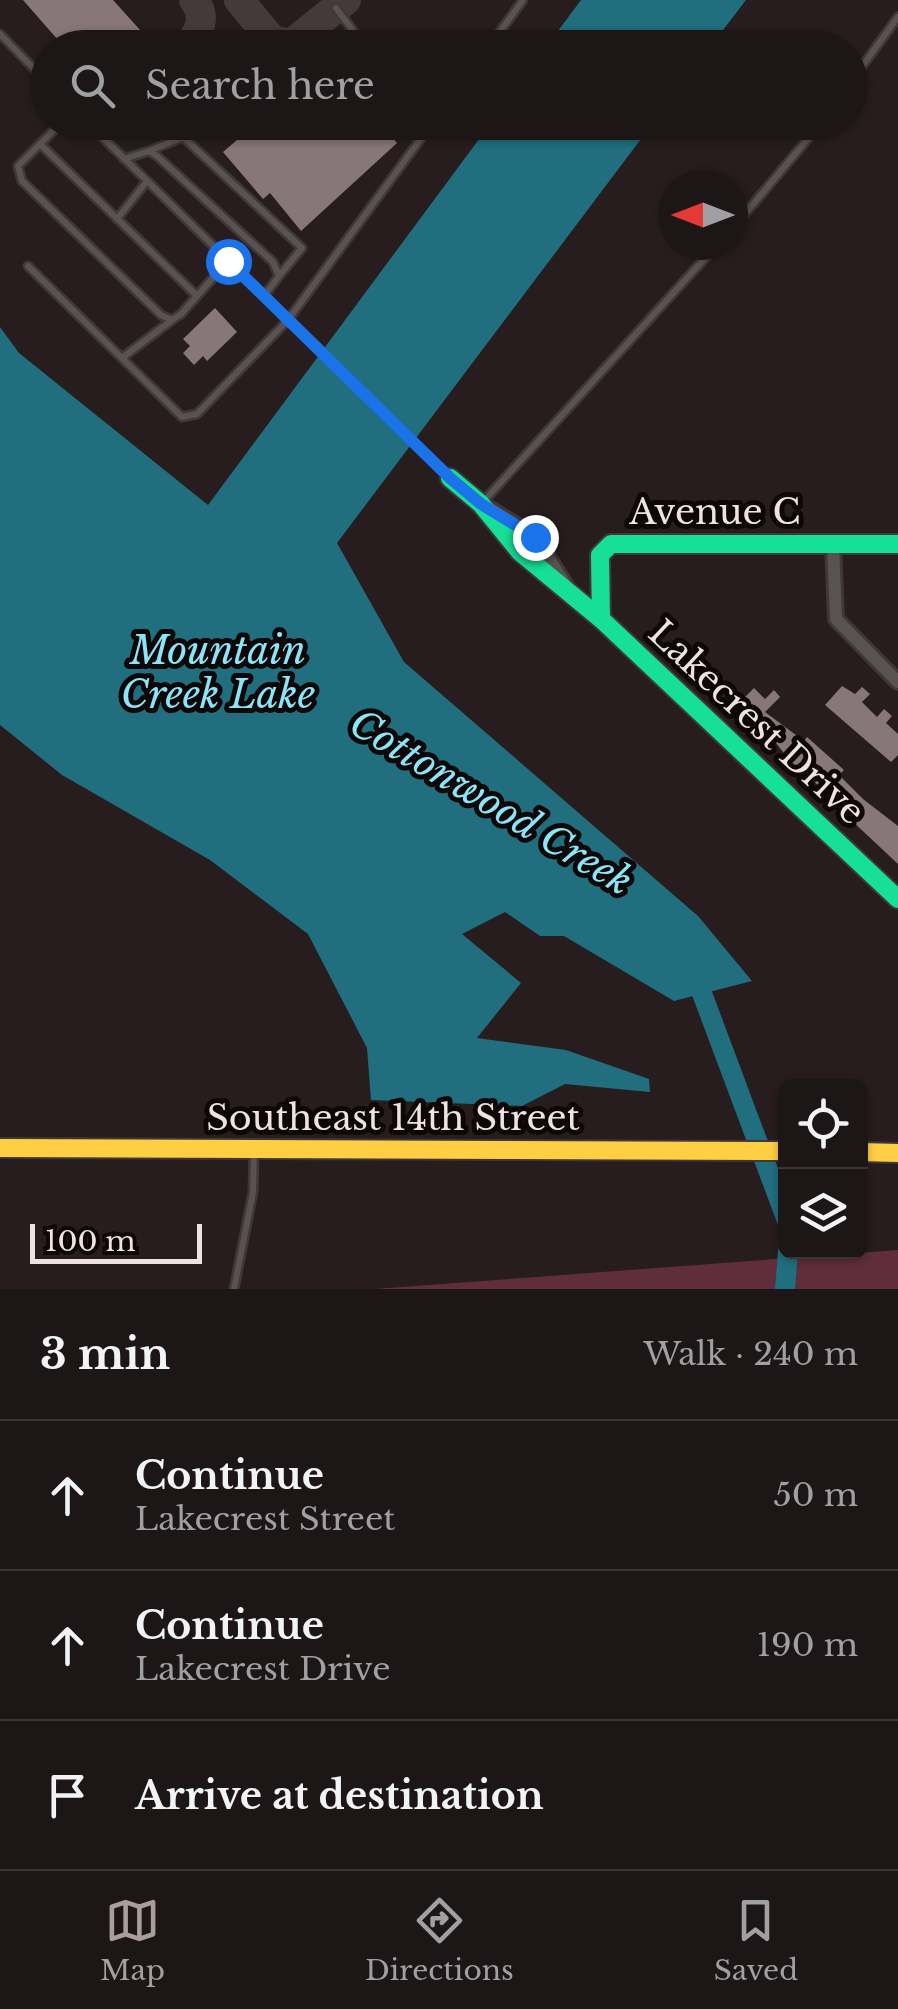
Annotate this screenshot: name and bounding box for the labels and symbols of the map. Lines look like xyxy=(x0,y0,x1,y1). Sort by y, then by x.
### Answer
north arrow xyxy=(658,170,748,260)
route start xyxy=(206,239,252,285)
street label: Avenue C xyxy=(628,490,801,533)
route end xyxy=(513,515,559,561)
street label: Lakecrest Drive xyxy=(640,611,874,833)
water label: Mountain Creek Lake xyxy=(121,627,315,718)
water label: Cottonwood Creek xyxy=(341,699,641,905)
street label: Southeast 14th Street xyxy=(206,1096,580,1139)
scale bar xyxy=(30,1219,202,1264)

